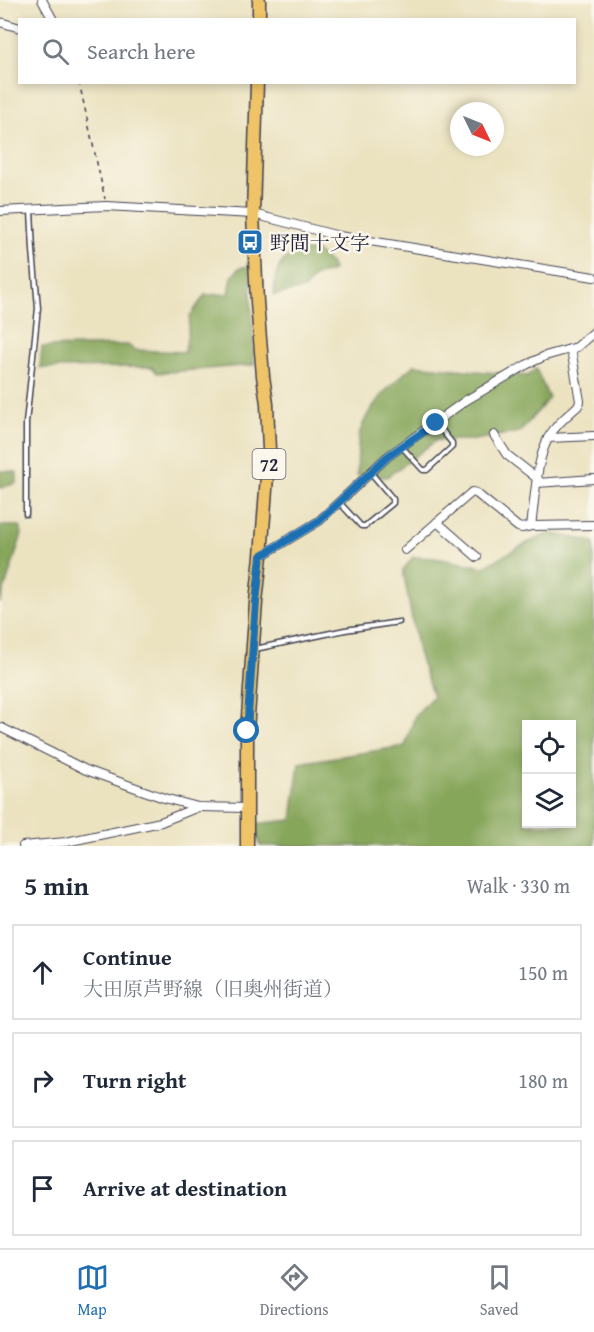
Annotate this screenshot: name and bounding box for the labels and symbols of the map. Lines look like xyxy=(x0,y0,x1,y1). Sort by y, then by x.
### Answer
north arrow xyxy=(450,102,504,156)
bus stop icon: 野間十文字 xyxy=(235,227,265,257)
place label: 野間十文字 xyxy=(270,228,370,257)
route end xyxy=(422,409,448,435)
road number: 72 xyxy=(252,449,286,479)
route start xyxy=(233,717,259,743)

